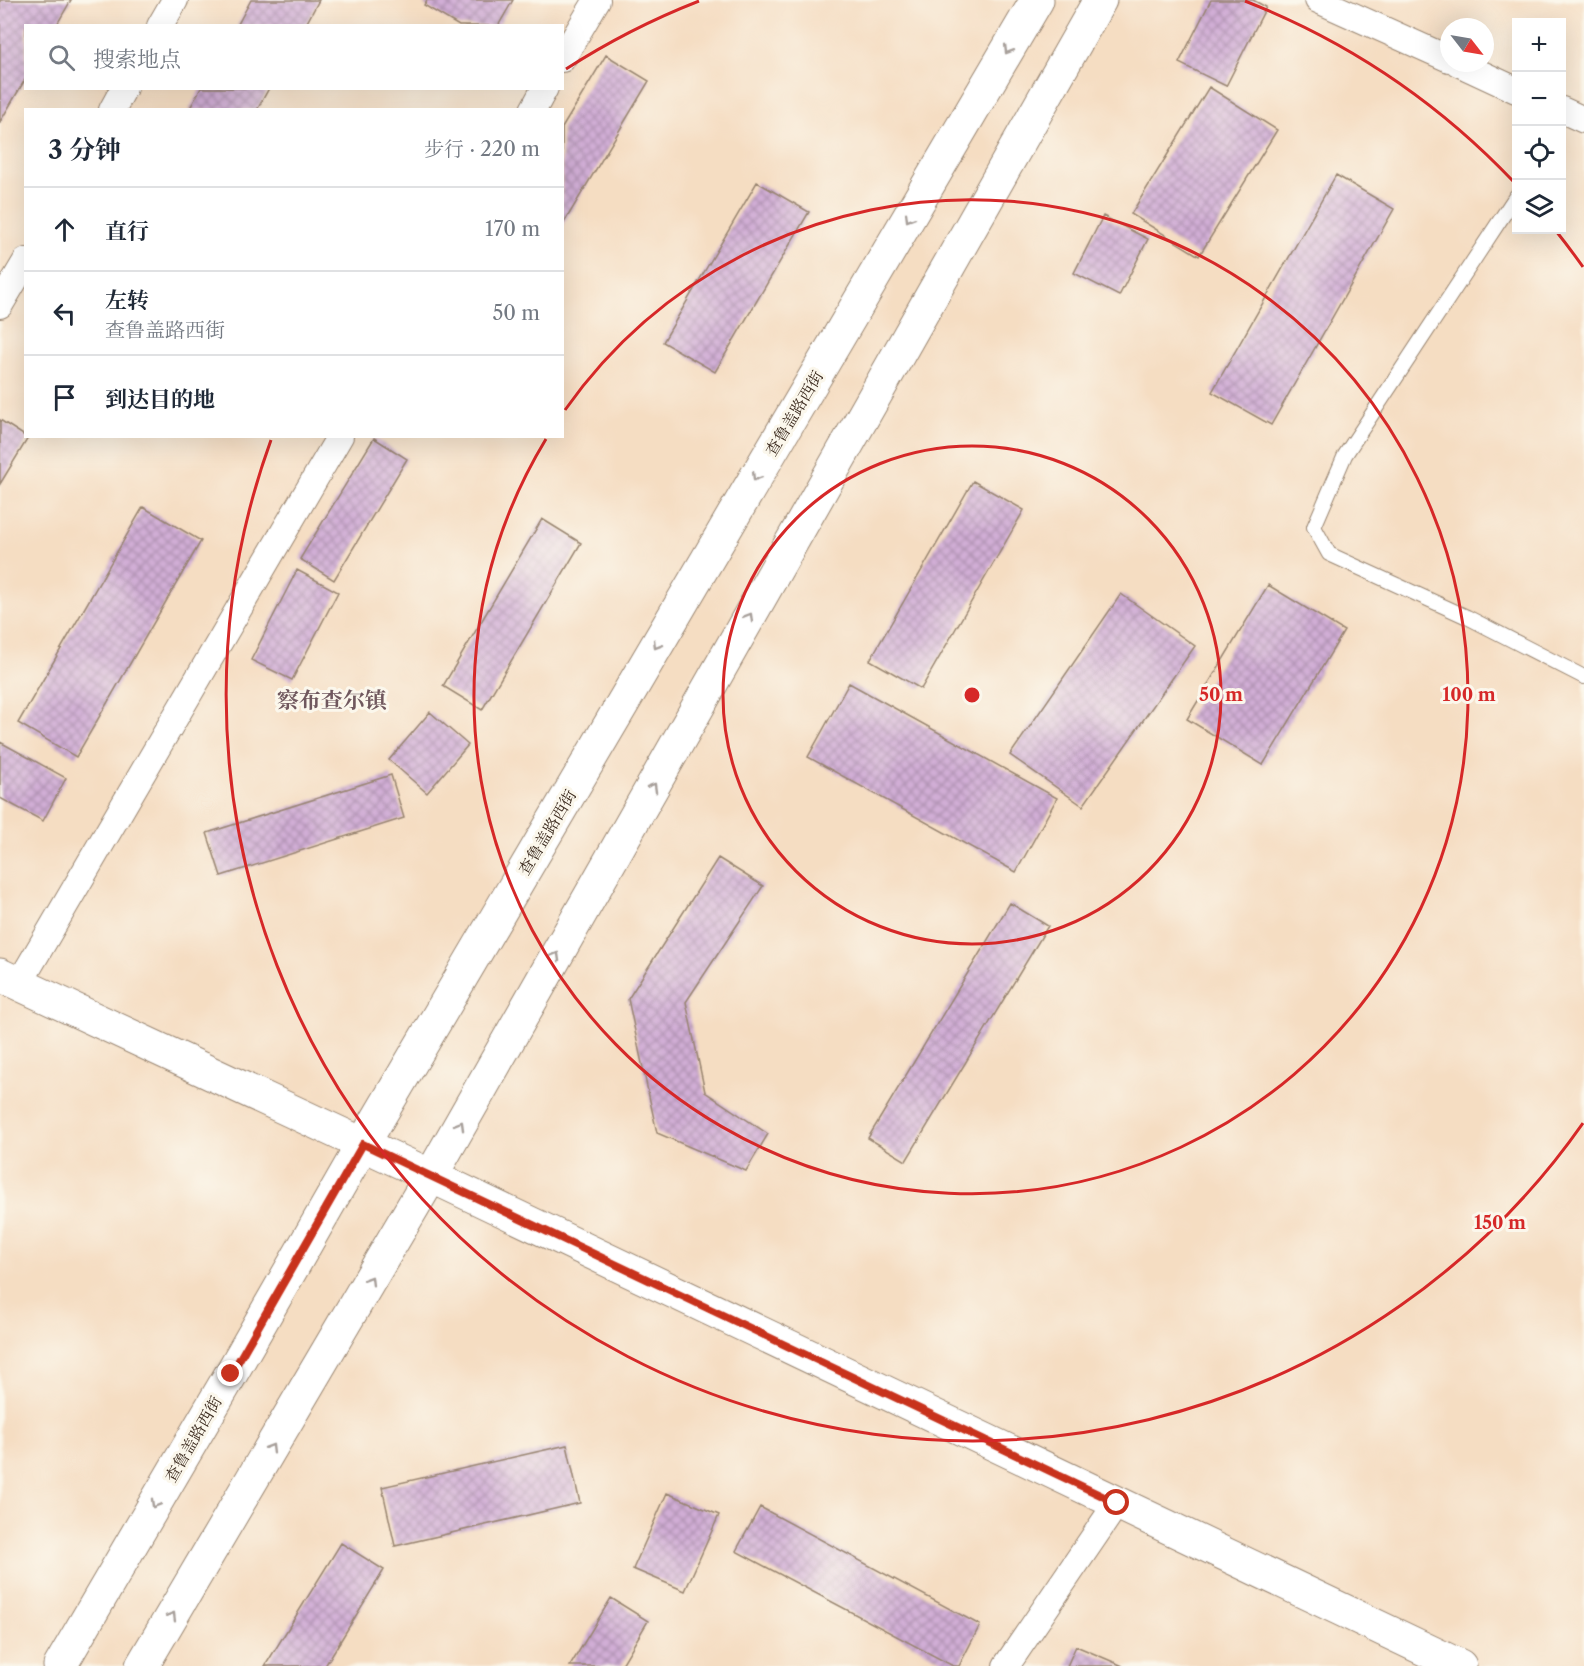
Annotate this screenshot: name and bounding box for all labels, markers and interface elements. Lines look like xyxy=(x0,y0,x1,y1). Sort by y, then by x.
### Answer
north arrow xyxy=(1440,18,1494,72)
map controls xyxy=(1512,18,1566,234)
button: + xyxy=(1512,18,1566,72)
search box xyxy=(24,24,564,90)
icon: search xyxy=(45,41,78,74)
one-way arrow xyxy=(1003,44,1015,54)
text: 搜索地点 xyxy=(93,46,181,73)
button: − xyxy=(1512,72,1566,126)
button: locate xyxy=(1512,126,1566,180)
text: 3 分钟 xyxy=(48,134,121,166)
text: 步行 · 220 m xyxy=(424,137,540,161)
button: layers xyxy=(1512,180,1566,234)
one-way arrow xyxy=(904,212,916,222)
icon: ahead xyxy=(48,213,81,246)
text: 170 m xyxy=(485,217,540,241)
text: 直行 xyxy=(105,218,149,245)
text: 左转 xyxy=(105,287,149,314)
icon: left xyxy=(48,297,81,330)
text: 50 m xyxy=(493,301,540,325)
text: 查鲁盖路西街 xyxy=(105,318,225,342)
street label: 查鲁盖路西街 xyxy=(761,367,827,459)
icon: arrive xyxy=(48,381,81,414)
text: 到达目的地 xyxy=(105,386,215,413)
one-way arrow xyxy=(752,471,764,481)
one-way arrow xyxy=(742,613,753,623)
one-way arrow xyxy=(653,639,665,649)
text: 50 m xyxy=(1199,684,1243,706)
text: 100 m xyxy=(1442,684,1496,706)
centre of rings xyxy=(962,685,982,705)
district label: 察布查尔镇 xyxy=(277,687,387,714)
one-way arrow xyxy=(645,782,657,793)
street label: 查鲁盖路西街 xyxy=(514,786,580,878)
one-way arrow xyxy=(549,952,560,962)
one-way arrow xyxy=(452,1121,464,1132)
text: 150 m xyxy=(1474,1212,1526,1234)
one-way arrow xyxy=(362,1276,374,1286)
route end xyxy=(217,1360,243,1386)
street label: 查鲁盖路西街 xyxy=(160,1392,226,1486)
one-way arrow xyxy=(263,1444,275,1454)
route start xyxy=(1103,1489,1129,1515)
one-way arrow xyxy=(151,1498,162,1508)
one-way arrow xyxy=(164,1612,176,1622)

